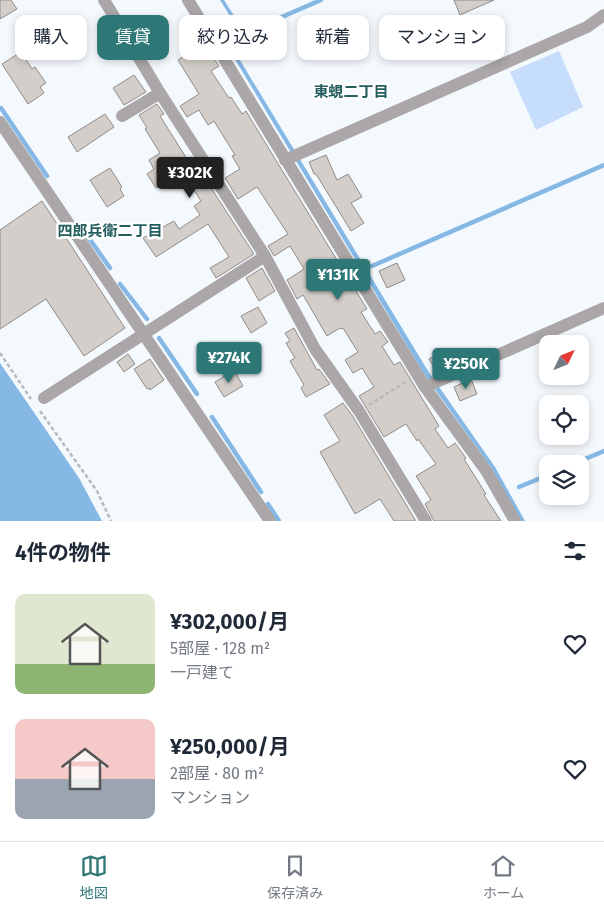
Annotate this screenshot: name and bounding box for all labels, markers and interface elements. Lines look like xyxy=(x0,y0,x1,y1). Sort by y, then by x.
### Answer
chip: 購入 xyxy=(15,15,87,60)
chip: 賃貸 xyxy=(97,15,169,60)
chip: 絞り込み xyxy=(179,15,287,60)
chip: 新着 xyxy=(297,15,369,60)
chip: マンション xyxy=(379,15,505,60)
district label: 東蜆二丁目 xyxy=(313,83,389,101)
pin: ¥302K xyxy=(155,156,225,199)
text: ¥302K xyxy=(168,163,212,182)
district label: 四郎兵衛二丁目 xyxy=(57,222,163,240)
pin: ¥131K xyxy=(303,258,373,301)
text: ¥131K xyxy=(317,265,359,284)
north arrow xyxy=(539,335,589,385)
map controls xyxy=(539,335,589,505)
pin: ¥274K xyxy=(194,342,264,384)
text: ¥274K xyxy=(208,348,250,367)
pin: ¥250K xyxy=(431,348,501,390)
text: ¥250K xyxy=(443,354,489,373)
button: locate xyxy=(539,395,589,445)
button: layers xyxy=(539,455,589,505)
icon: filters xyxy=(561,537,589,565)
text: 4件の物件 xyxy=(15,540,111,566)
text: ¥302,000/月 xyxy=(170,609,289,635)
icon: home xyxy=(55,614,115,674)
icon: heart xyxy=(561,630,589,658)
text: 5部屋 · 128 m² xyxy=(170,639,270,658)
text: 一戸建て xyxy=(170,663,234,682)
text: ¥250,000/月 xyxy=(170,734,290,760)
icon: home xyxy=(55,739,115,799)
icon: heart xyxy=(561,755,589,783)
text: 2部屋 · 80 m² xyxy=(170,764,264,783)
text: マンション xyxy=(170,788,250,807)
tab: 地図 xyxy=(80,852,108,902)
tab: 保存済み xyxy=(267,852,323,902)
tab: ホーム xyxy=(483,852,524,902)

